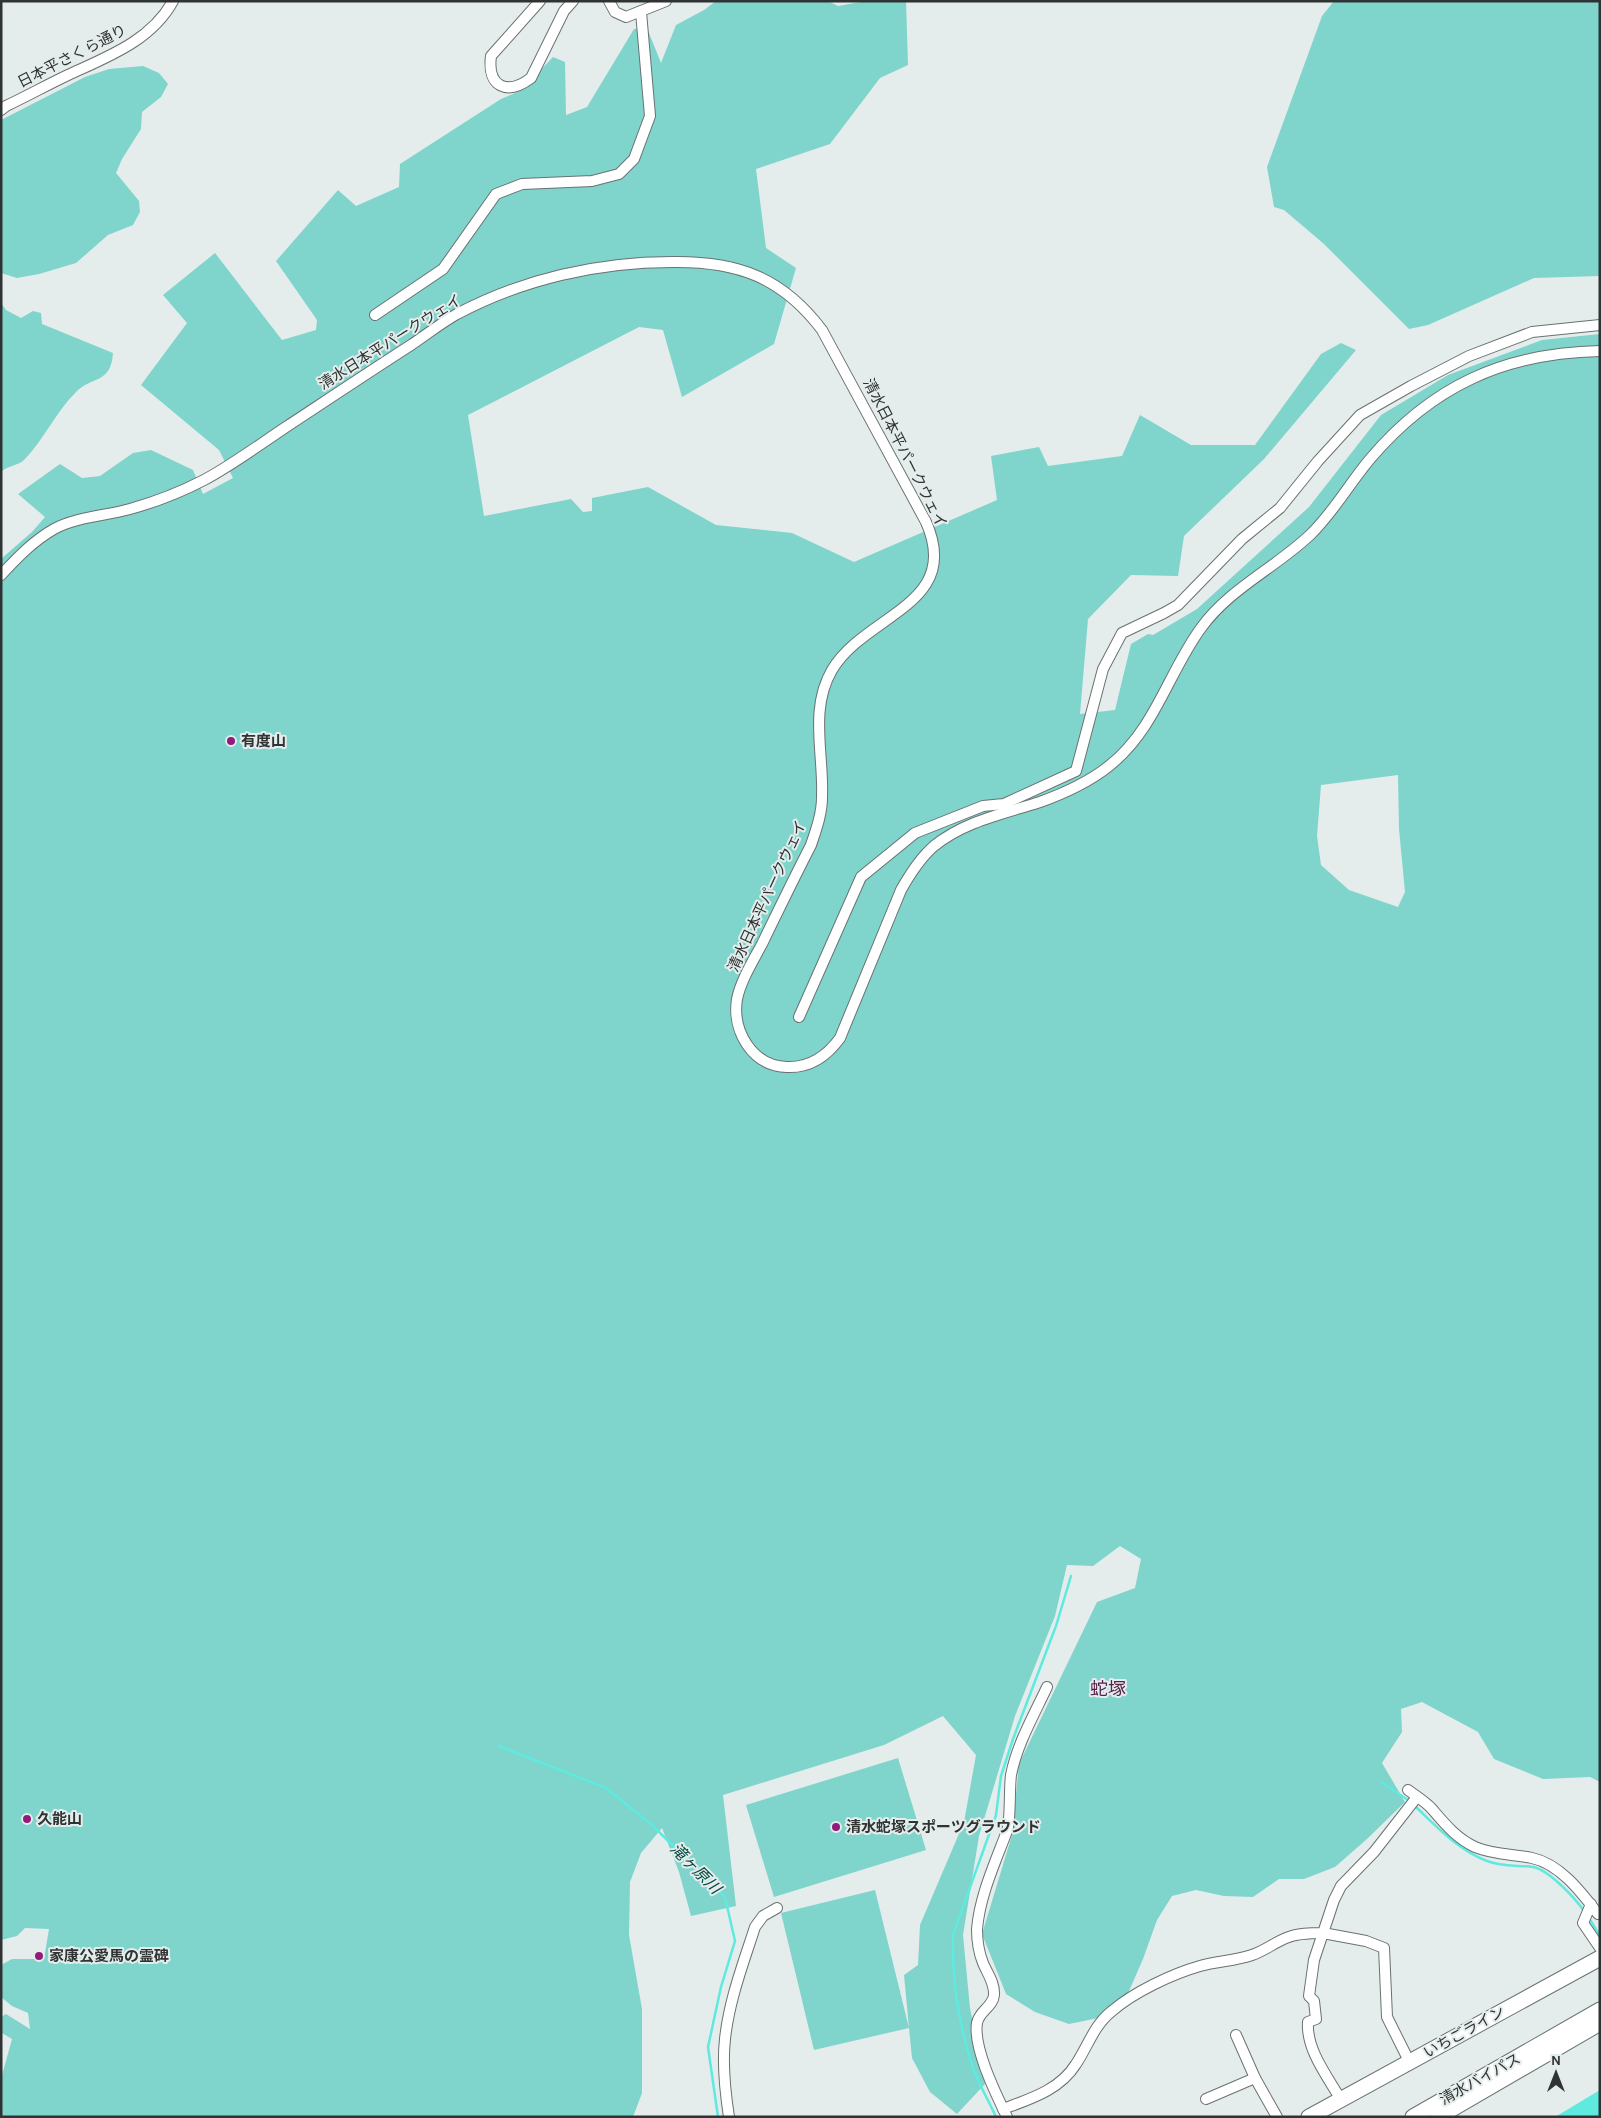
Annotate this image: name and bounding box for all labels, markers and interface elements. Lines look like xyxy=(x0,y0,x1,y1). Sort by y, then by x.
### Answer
street label: 日本平さくら通り xyxy=(14,21,130,91)
street label: 清水日本平パークウェイ xyxy=(315,291,465,393)
street label: 清水日本平パークウェイ xyxy=(860,375,950,531)
place label: 有度山 xyxy=(241,732,286,750)
marker: 有度山 xyxy=(225,735,237,747)
street label: 清水日本平パークウェイ xyxy=(724,817,810,975)
district label: 蛇塚 xyxy=(1090,1678,1126,1700)
place label: 久能山 xyxy=(37,1810,82,1828)
marker: 久能山 xyxy=(21,1813,33,1825)
place label: 清水蛇塚スポーツグラウンド xyxy=(846,1818,1041,1836)
marker: 清水蛇塚スポーツグラウンド xyxy=(830,1821,842,1833)
water label: 滝ヶ原川 xyxy=(666,1839,726,1899)
place label: 家康公愛馬の霊碑 xyxy=(49,1947,169,1965)
marker: 家康公愛馬の霊碑 xyxy=(33,1950,45,1962)
street label: いちごライン xyxy=(1420,2002,1508,2062)
north arrow xyxy=(1531,2048,1581,2098)
street label: 清水バイパス xyxy=(1436,2049,1524,2109)
text: N xyxy=(1551,2052,1561,2069)

